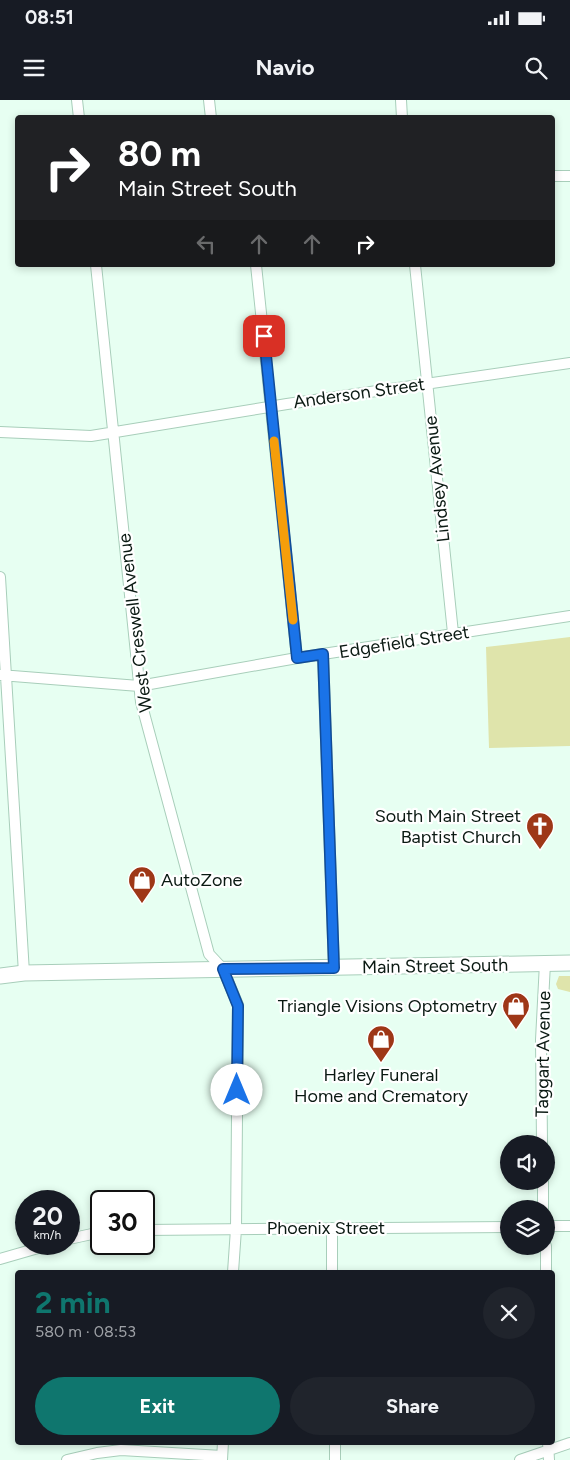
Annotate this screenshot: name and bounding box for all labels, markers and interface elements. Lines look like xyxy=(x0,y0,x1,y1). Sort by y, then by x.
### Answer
text: 08:51 xyxy=(25,6,74,29)
icon: menu xyxy=(20,54,48,82)
text: Navio xyxy=(255,54,315,81)
icon: search xyxy=(522,54,550,82)
text: 80 m xyxy=(118,133,201,175)
icon: right xyxy=(35,135,100,200)
text: Main Street South xyxy=(118,175,297,202)
icon: left xyxy=(192,230,220,258)
icon: ahead xyxy=(245,230,273,258)
icon: ahead xyxy=(298,230,326,258)
icon: right xyxy=(351,230,379,258)
pin xyxy=(243,315,285,357)
icon: arrive xyxy=(250,322,278,350)
street label: Anderson Street xyxy=(292,373,426,413)
street label: Lindsey Avenue xyxy=(419,415,455,543)
street label: West Creswell Avenue xyxy=(113,532,157,714)
street label: Edgefield Street xyxy=(337,621,471,663)
place label: South Main Street Baptist Church xyxy=(375,805,521,848)
church icon: South Main Street Baptist Church xyxy=(525,811,555,850)
shop icon: AutoZone xyxy=(127,865,157,904)
place label: AutoZone xyxy=(161,869,242,891)
street label: Main Street South xyxy=(362,954,508,978)
street label: Taggart Avenue xyxy=(531,990,555,1117)
shop icon: Triangle Visions Optometry xyxy=(501,991,531,1030)
place label: Triangle Visions Optometry xyxy=(278,995,498,1017)
shop icon: Harley Funeral Home and Crematory xyxy=(366,1024,396,1063)
position arrow xyxy=(210,1063,262,1115)
place label: Harley Funeral Home and Crematory xyxy=(294,1064,468,1107)
map controls xyxy=(500,1135,555,1255)
button: sound xyxy=(500,1135,555,1190)
speed limit sign: 30 xyxy=(90,1190,155,1255)
button: layers xyxy=(500,1200,555,1255)
text: 20 xyxy=(32,1201,63,1231)
street label: Phoenix Street xyxy=(267,1217,385,1239)
text: km/h xyxy=(34,1228,61,1242)
text: 2 min xyxy=(35,1284,111,1321)
button: close xyxy=(483,1287,535,1339)
text: 580 m · 08:53 xyxy=(35,1322,136,1341)
button: Exit xyxy=(35,1377,280,1435)
button: Share xyxy=(290,1377,535,1435)

